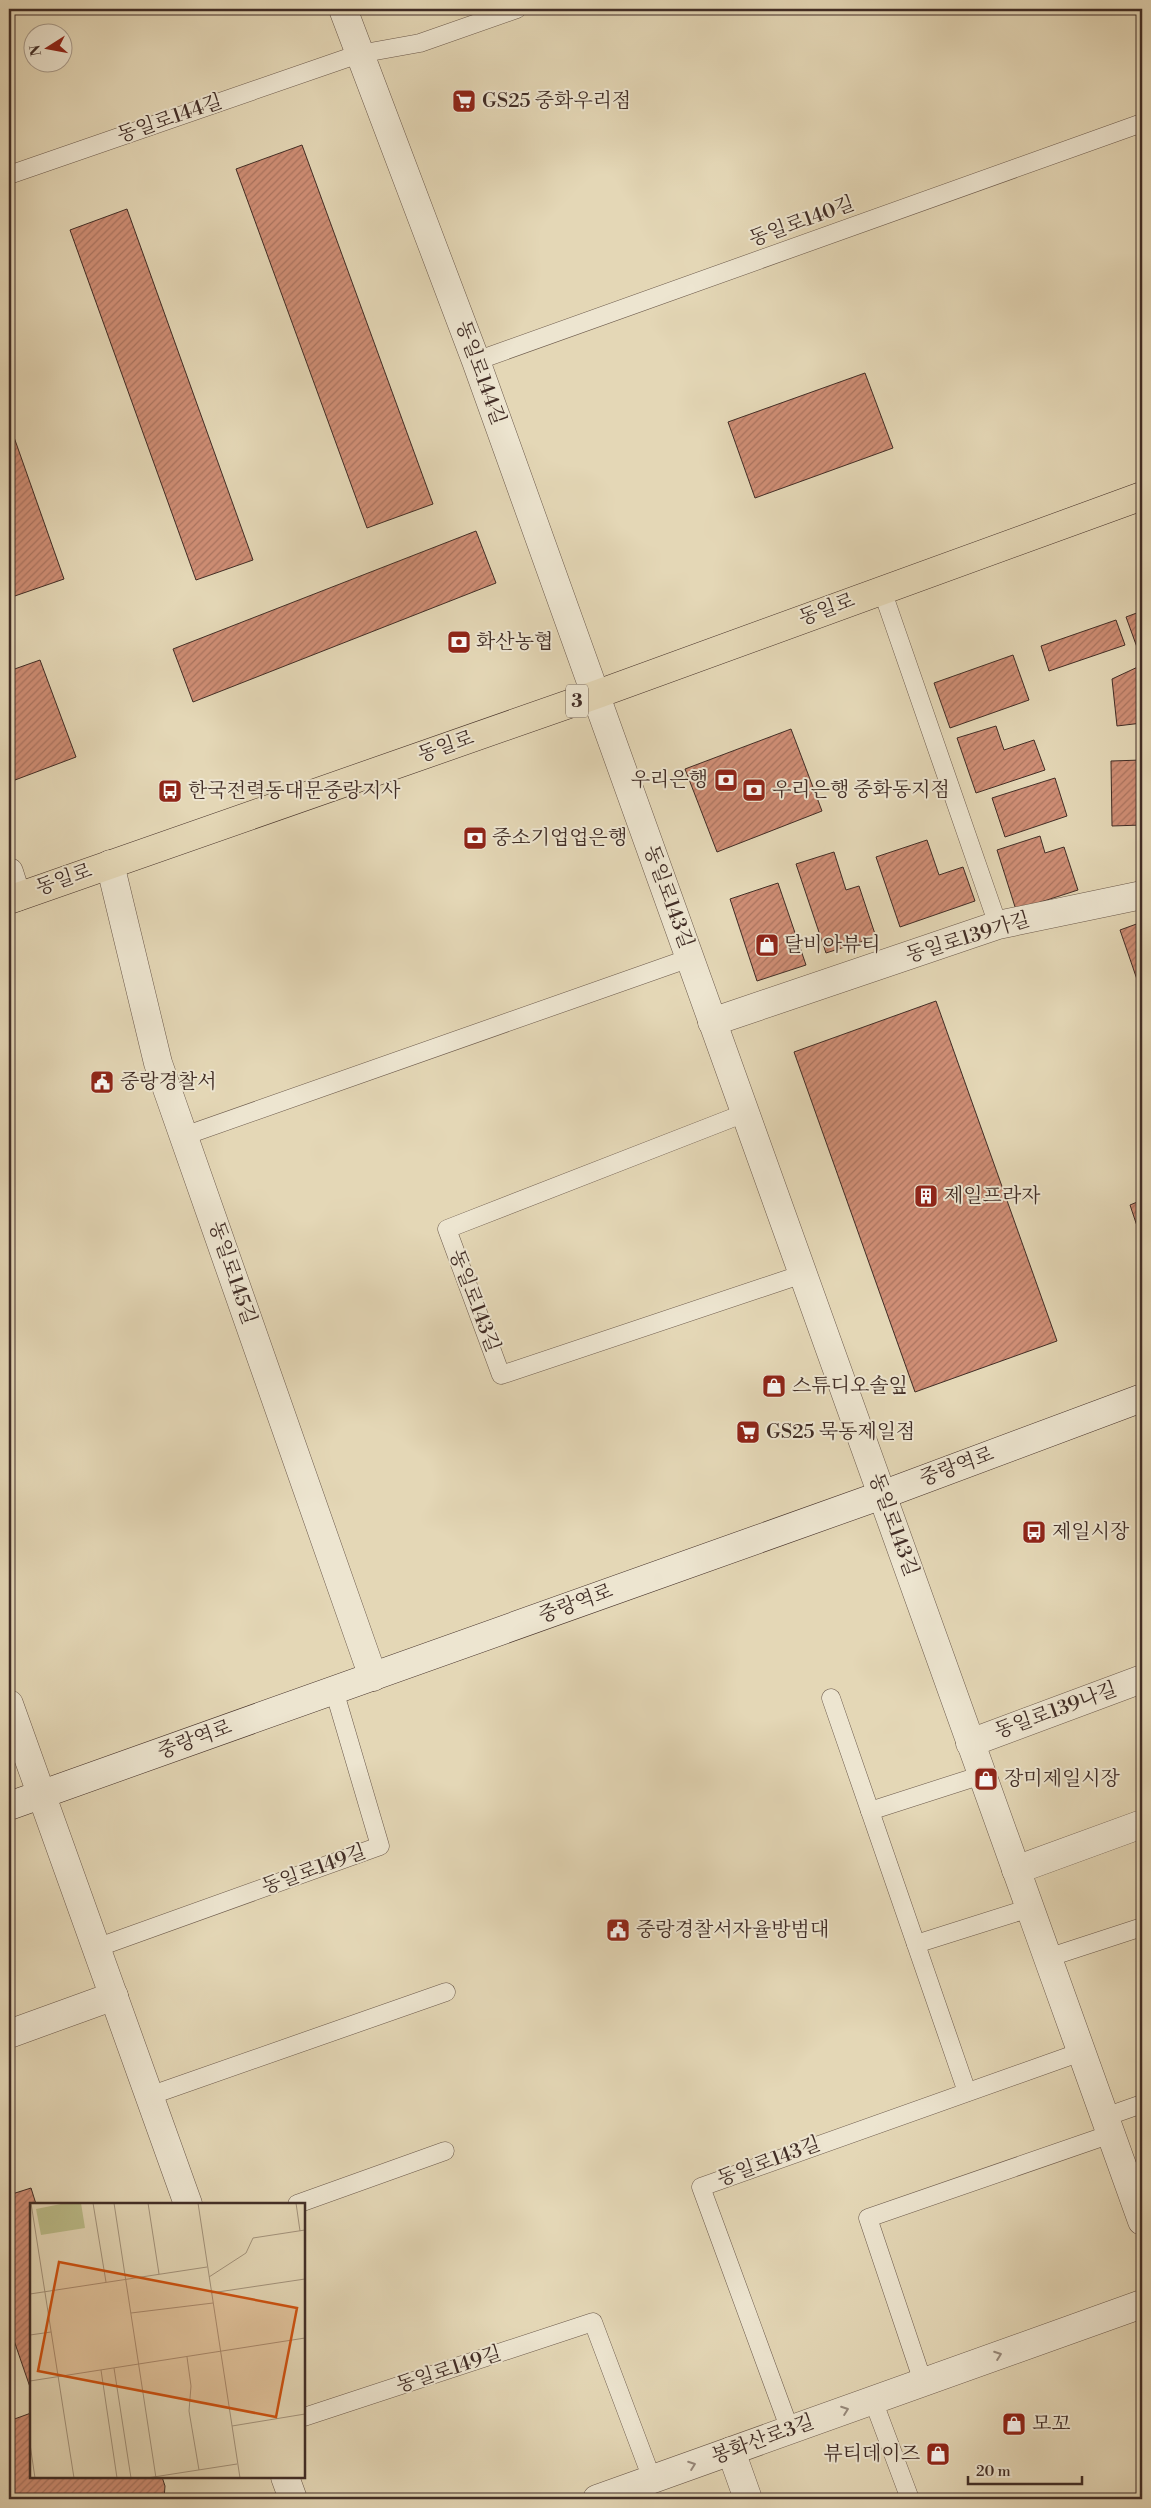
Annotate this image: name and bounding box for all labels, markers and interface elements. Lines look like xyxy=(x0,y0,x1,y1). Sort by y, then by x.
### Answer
north arrow xyxy=(22,22,72,72)
text: N xyxy=(26,43,46,57)
supermarket icon: GS25 중화우리점 xyxy=(451,88,477,114)
street label: 동일로144길 xyxy=(114,89,226,149)
place label: GS25 중화우리점 xyxy=(482,89,631,114)
street label: 동일로140길 xyxy=(746,191,858,253)
street label: 동일로144길 xyxy=(450,317,510,429)
street label: 동일로 xyxy=(795,588,859,632)
bank icon: 화산농협 xyxy=(446,629,472,655)
place label: 화산농협 xyxy=(476,630,553,655)
road number: 3 xyxy=(566,684,588,718)
street label: 동일로 xyxy=(415,726,477,768)
bank icon: 우리은행 xyxy=(713,767,739,793)
place label: 우리은행 xyxy=(631,768,708,793)
bank icon: 우리은행 중화동지점 xyxy=(741,777,767,803)
bus stop icon: 한국전력동대문중랑지사 xyxy=(157,778,183,804)
place label: 우리은행 중화동지점 xyxy=(772,778,950,803)
place label: 한국전력동대문중랑지사 xyxy=(188,779,401,804)
bank icon: 중소기업업은행 xyxy=(462,825,488,851)
place label: 중소기업업은행 xyxy=(492,826,627,851)
street label: 동일로143길 xyxy=(638,842,698,952)
street label: 동일로 xyxy=(33,859,95,901)
street label: 동일로139가길 xyxy=(903,907,1033,969)
shop icon: 달비아뷰티 xyxy=(754,932,780,958)
place label: 달비아뷰티 xyxy=(784,933,881,958)
public building icon: 중랑경찰서 xyxy=(89,1069,115,1095)
place label: 중랑경찰서 xyxy=(120,1070,217,1095)
building icon: 제일프라자 xyxy=(913,1183,939,1209)
place label: 제일프라자 xyxy=(944,1184,1041,1209)
street label: 동일로145길 xyxy=(203,1218,261,1328)
street label: 동일로143길 xyxy=(443,1246,505,1356)
shop icon: 스튜디오솔잎 xyxy=(761,1373,787,1399)
place label: 스튜디오솔잎 xyxy=(792,1374,908,1399)
supermarket icon: GS25 묵동제일점 xyxy=(735,1419,761,1445)
place label: GS25 묵동제일점 xyxy=(766,1420,915,1445)
street label: 중랑역로 xyxy=(916,1442,998,1492)
street label: 동일로143길 xyxy=(863,1470,923,1580)
bus stop icon: 제일시장 xyxy=(1021,1519,1047,1545)
place label: 제일시장 xyxy=(1052,1520,1130,1545)
street label: 중랑역로 xyxy=(535,1579,617,1629)
street label: 동일로139나길 xyxy=(991,1677,1121,1745)
street label: 중랑역로 xyxy=(154,1715,236,1765)
shop icon: 장미제일시장 xyxy=(973,1766,999,1792)
place label: 장미제일시장 xyxy=(1004,1767,1121,1792)
street label: 동일로149길 xyxy=(258,1840,370,1900)
public building icon: 중랑경찰서자율방범대 xyxy=(605,1917,631,1943)
place label: 중랑경찰서자율방범대 xyxy=(636,1918,829,1943)
street label: 동일로143길 xyxy=(714,2132,824,2192)
inset map xyxy=(30,2203,305,2478)
street label: 동일로149길 xyxy=(393,2341,505,2399)
one-way arrow xyxy=(993,2351,1002,2361)
one-way arrow xyxy=(840,2406,849,2416)
street label: 봉화산로3길 xyxy=(708,2410,818,2470)
shop icon: 모꼬 xyxy=(1001,2411,1027,2437)
place label: 모꼬 xyxy=(1032,2412,1071,2437)
shop icon: 뷰티데이즈 xyxy=(925,2441,951,2467)
place label: 뷰티데이즈 xyxy=(823,2442,920,2467)
scale bar xyxy=(968,2453,1082,2485)
one-way arrow xyxy=(687,2461,696,2471)
text: 20 m xyxy=(976,2462,1011,2481)

